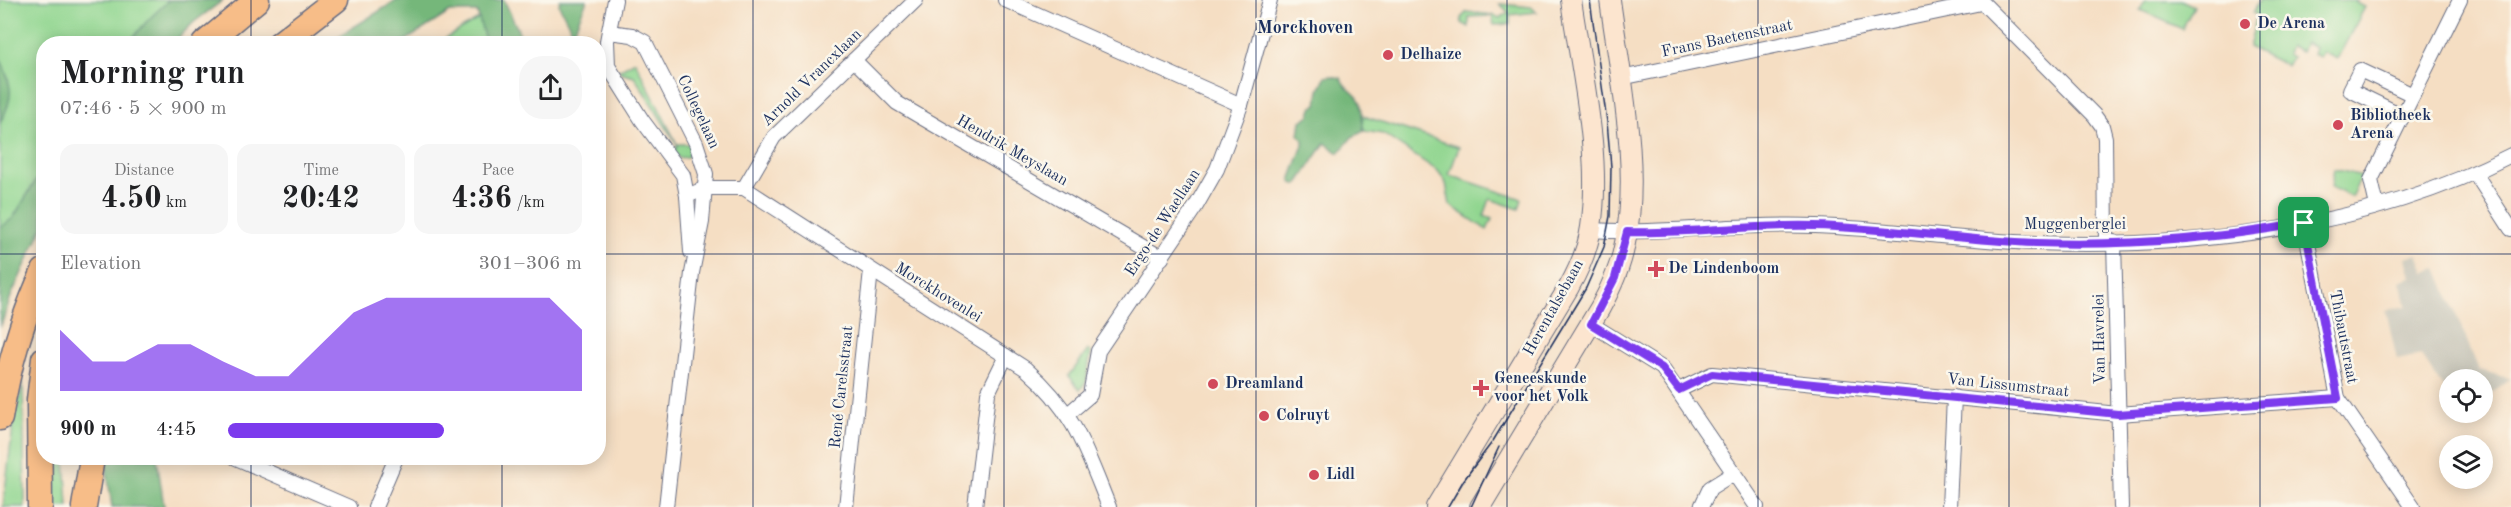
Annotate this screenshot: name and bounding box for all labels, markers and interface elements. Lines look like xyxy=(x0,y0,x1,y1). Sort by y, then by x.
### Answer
place label: De Arena xyxy=(2257,16,2325,32)
street label: Frans Baetenstraat xyxy=(1660,17,1794,61)
marker: De Arena xyxy=(2238,17,2252,31)
district label: Morckhoven xyxy=(1257,19,1353,37)
street label: Arnold Vrancxlaan xyxy=(759,26,865,130)
place label: Delhaize xyxy=(1400,47,1462,63)
marker: Delhaize xyxy=(1381,48,1395,62)
button: share xyxy=(519,56,582,119)
text: Morning run xyxy=(60,58,245,91)
street label: Collegelaan xyxy=(674,73,722,152)
text: 07:46 · 5 × 900 m xyxy=(60,99,227,119)
place label: Bibliotheek Arena xyxy=(2350,108,2431,142)
street label: Hendrik Meyslaan xyxy=(954,113,1071,190)
marker: Bibliotheek Arena xyxy=(2331,118,2345,132)
text: Distance xyxy=(114,163,174,179)
text: Time xyxy=(303,163,339,179)
text: Pace xyxy=(482,163,514,179)
street label: Ergo-de Waellaan xyxy=(1122,166,1204,280)
text: 4.50 xyxy=(101,184,162,214)
text: 20:42 xyxy=(282,184,360,214)
text: 4:36 xyxy=(451,184,512,214)
text: km xyxy=(162,195,187,211)
text: /km xyxy=(512,195,545,211)
pin xyxy=(2278,197,2329,248)
icon: arrive xyxy=(2287,206,2320,239)
street label: Muggenberglei xyxy=(2024,217,2126,233)
text: Elevation xyxy=(60,254,141,274)
text: 301–306 m xyxy=(479,254,582,274)
street label: Herentalsebaan xyxy=(1521,257,1587,359)
street label: Morckhovenlei xyxy=(892,260,984,326)
place label: De Lindenboom xyxy=(1668,261,1780,277)
marker: De Lindenboom xyxy=(1649,262,1663,276)
street label: Thibautstraat xyxy=(2326,289,2360,386)
street label: Van Havrelei xyxy=(2091,294,2109,384)
street label: René Carelsstraat xyxy=(828,324,856,449)
map controls xyxy=(2439,369,2493,489)
button: locate xyxy=(2439,369,2493,423)
place label: Geneeskunde voor het Volk xyxy=(1494,371,1589,405)
street label: Van Lissumstraat xyxy=(1946,372,2070,400)
place label: Dreamland xyxy=(1225,376,1304,392)
marker: Dreamland xyxy=(1206,377,1220,391)
marker: Geneeskunde voor het Volk xyxy=(1472,379,1490,397)
place label: Colruyt xyxy=(1276,408,1330,424)
marker: Colruyt xyxy=(1257,409,1271,423)
text: 900 m xyxy=(60,420,116,440)
text: 4:45 xyxy=(156,420,196,440)
button: layers xyxy=(2439,435,2493,489)
place label: Lidl xyxy=(1326,467,1355,483)
marker: Lidl xyxy=(1307,468,1321,482)

